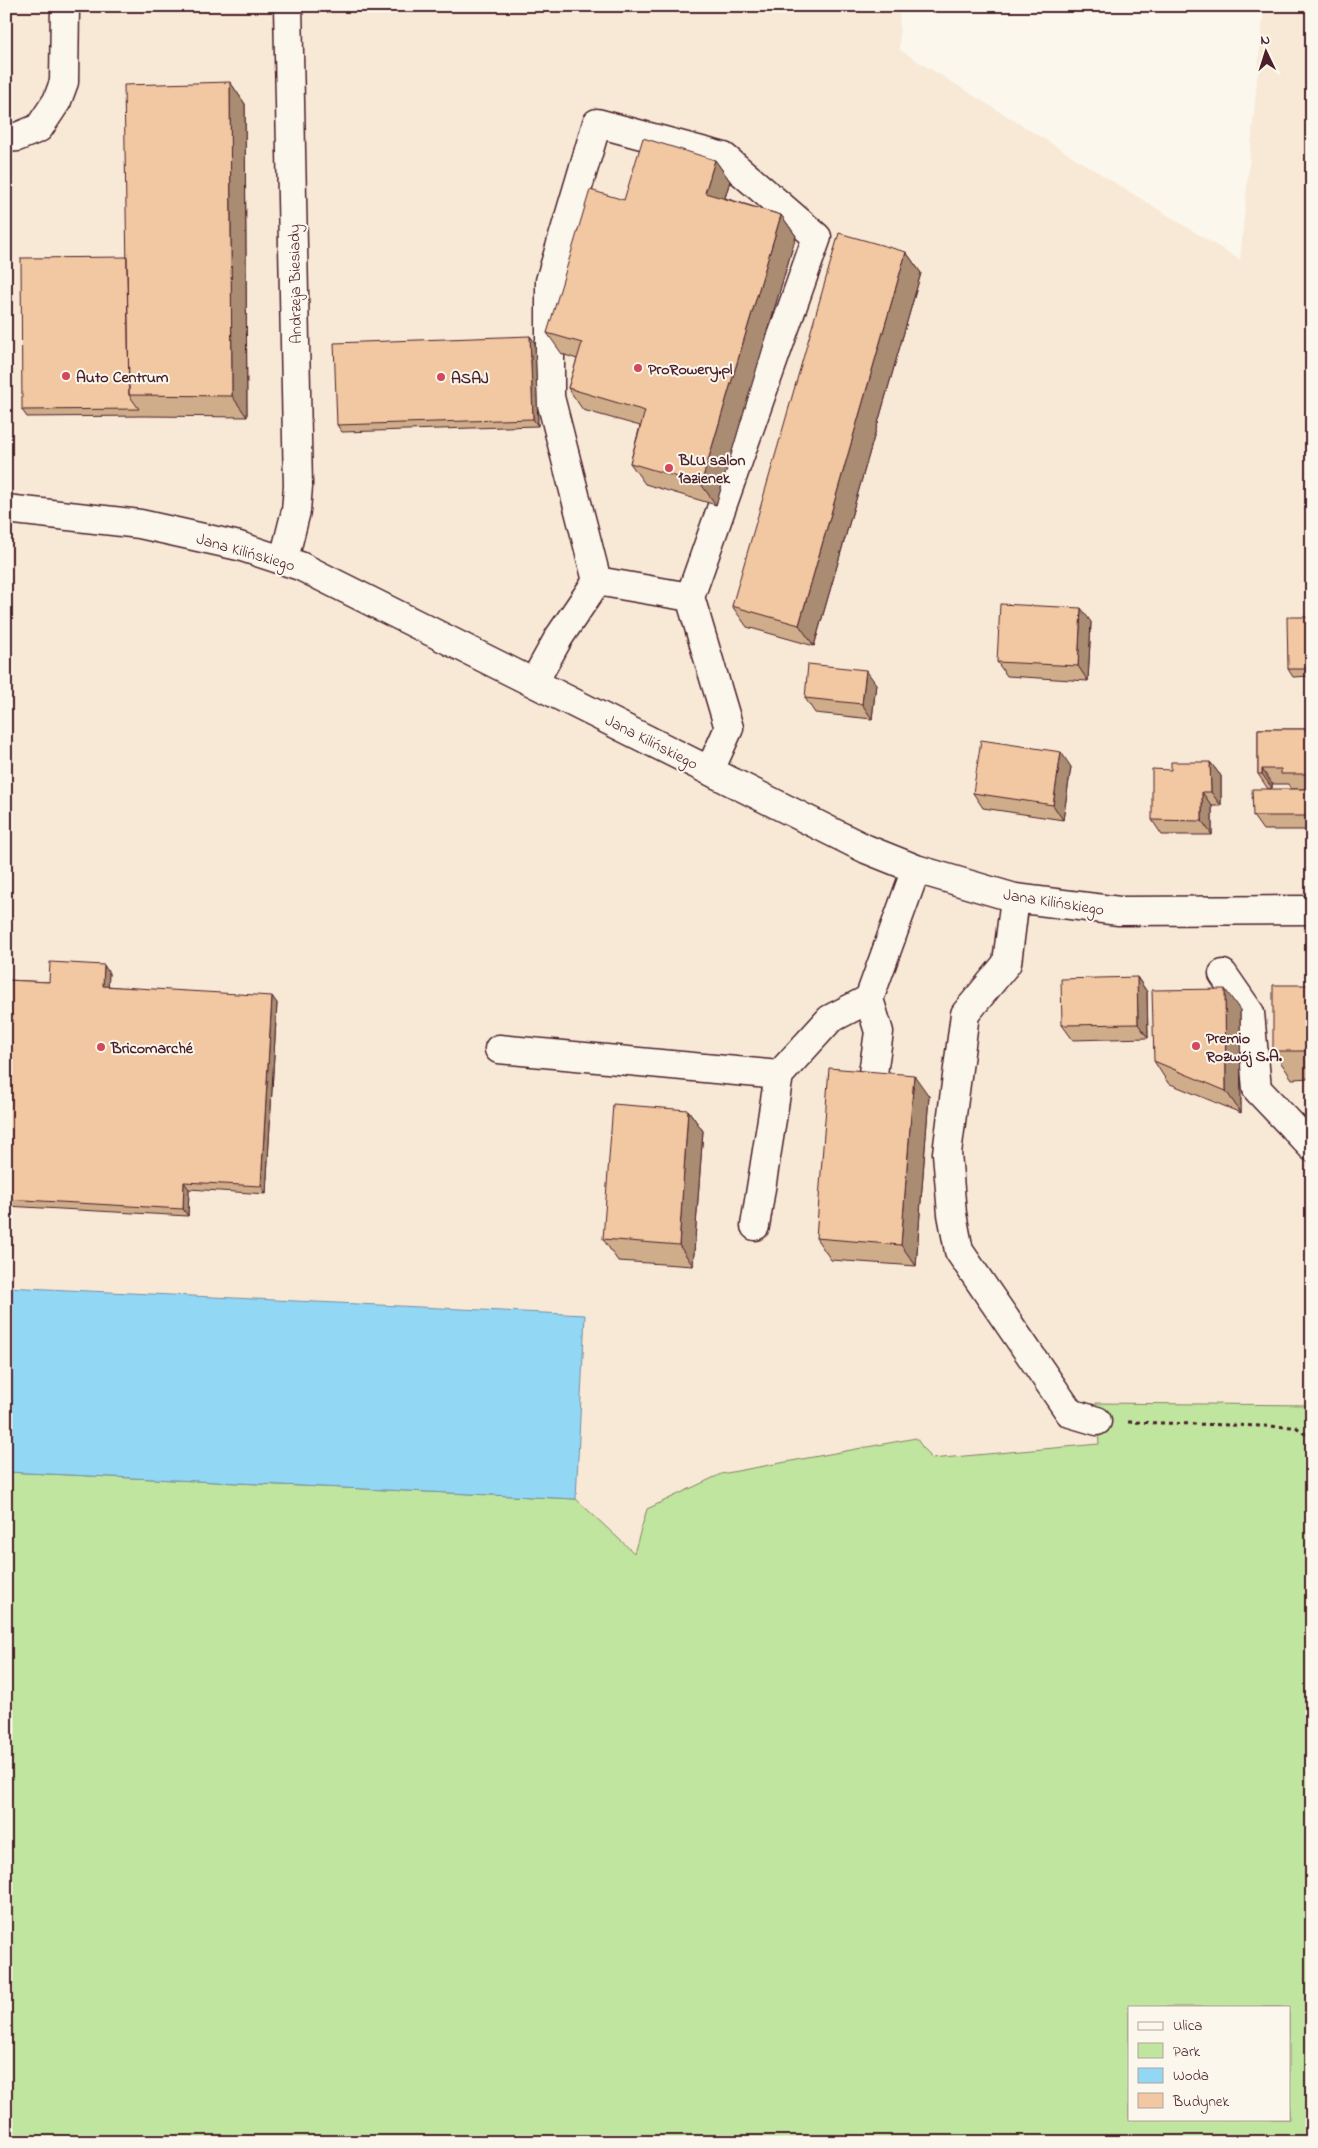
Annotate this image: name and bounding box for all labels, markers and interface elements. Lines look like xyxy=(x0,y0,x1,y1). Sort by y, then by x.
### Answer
north arrow xyxy=(1240,28,1290,78)
text: N xyxy=(1260,30,1271,51)
street label: Andrzeja Biesiady xyxy=(283,224,309,344)
place label: ProRowery.pl xyxy=(648,358,733,383)
marker: ProRowery.pl xyxy=(632,362,644,374)
place label: Auto Centrum xyxy=(76,366,169,390)
place label: ASAJ xyxy=(451,367,489,391)
marker: Auto Centrum xyxy=(60,370,72,382)
marker: ASAJ xyxy=(435,371,447,383)
place label: BLU salon łazienek xyxy=(678,449,746,491)
marker: BLU salon łazienek xyxy=(663,462,675,474)
street label: Jana Kilińskiego xyxy=(193,527,298,578)
street label: Jana Kilińskiego xyxy=(600,709,702,777)
street label: Jana Kilińskiego xyxy=(1002,883,1106,923)
place label: Premio Rozwój S.A. xyxy=(1205,1027,1283,1069)
place label: Bricomarché xyxy=(110,1037,194,1061)
marker: Premio Rozwój S.A. xyxy=(1190,1040,1202,1052)
marker: Bricomarché xyxy=(95,1041,107,1053)
legend xyxy=(1128,2006,1290,2120)
text: Ulica xyxy=(1173,2015,1202,2037)
text: Park xyxy=(1173,2041,1201,2063)
text: Woda xyxy=(1173,2065,1209,2087)
text: Budynek xyxy=(1172,2091,1230,2114)

